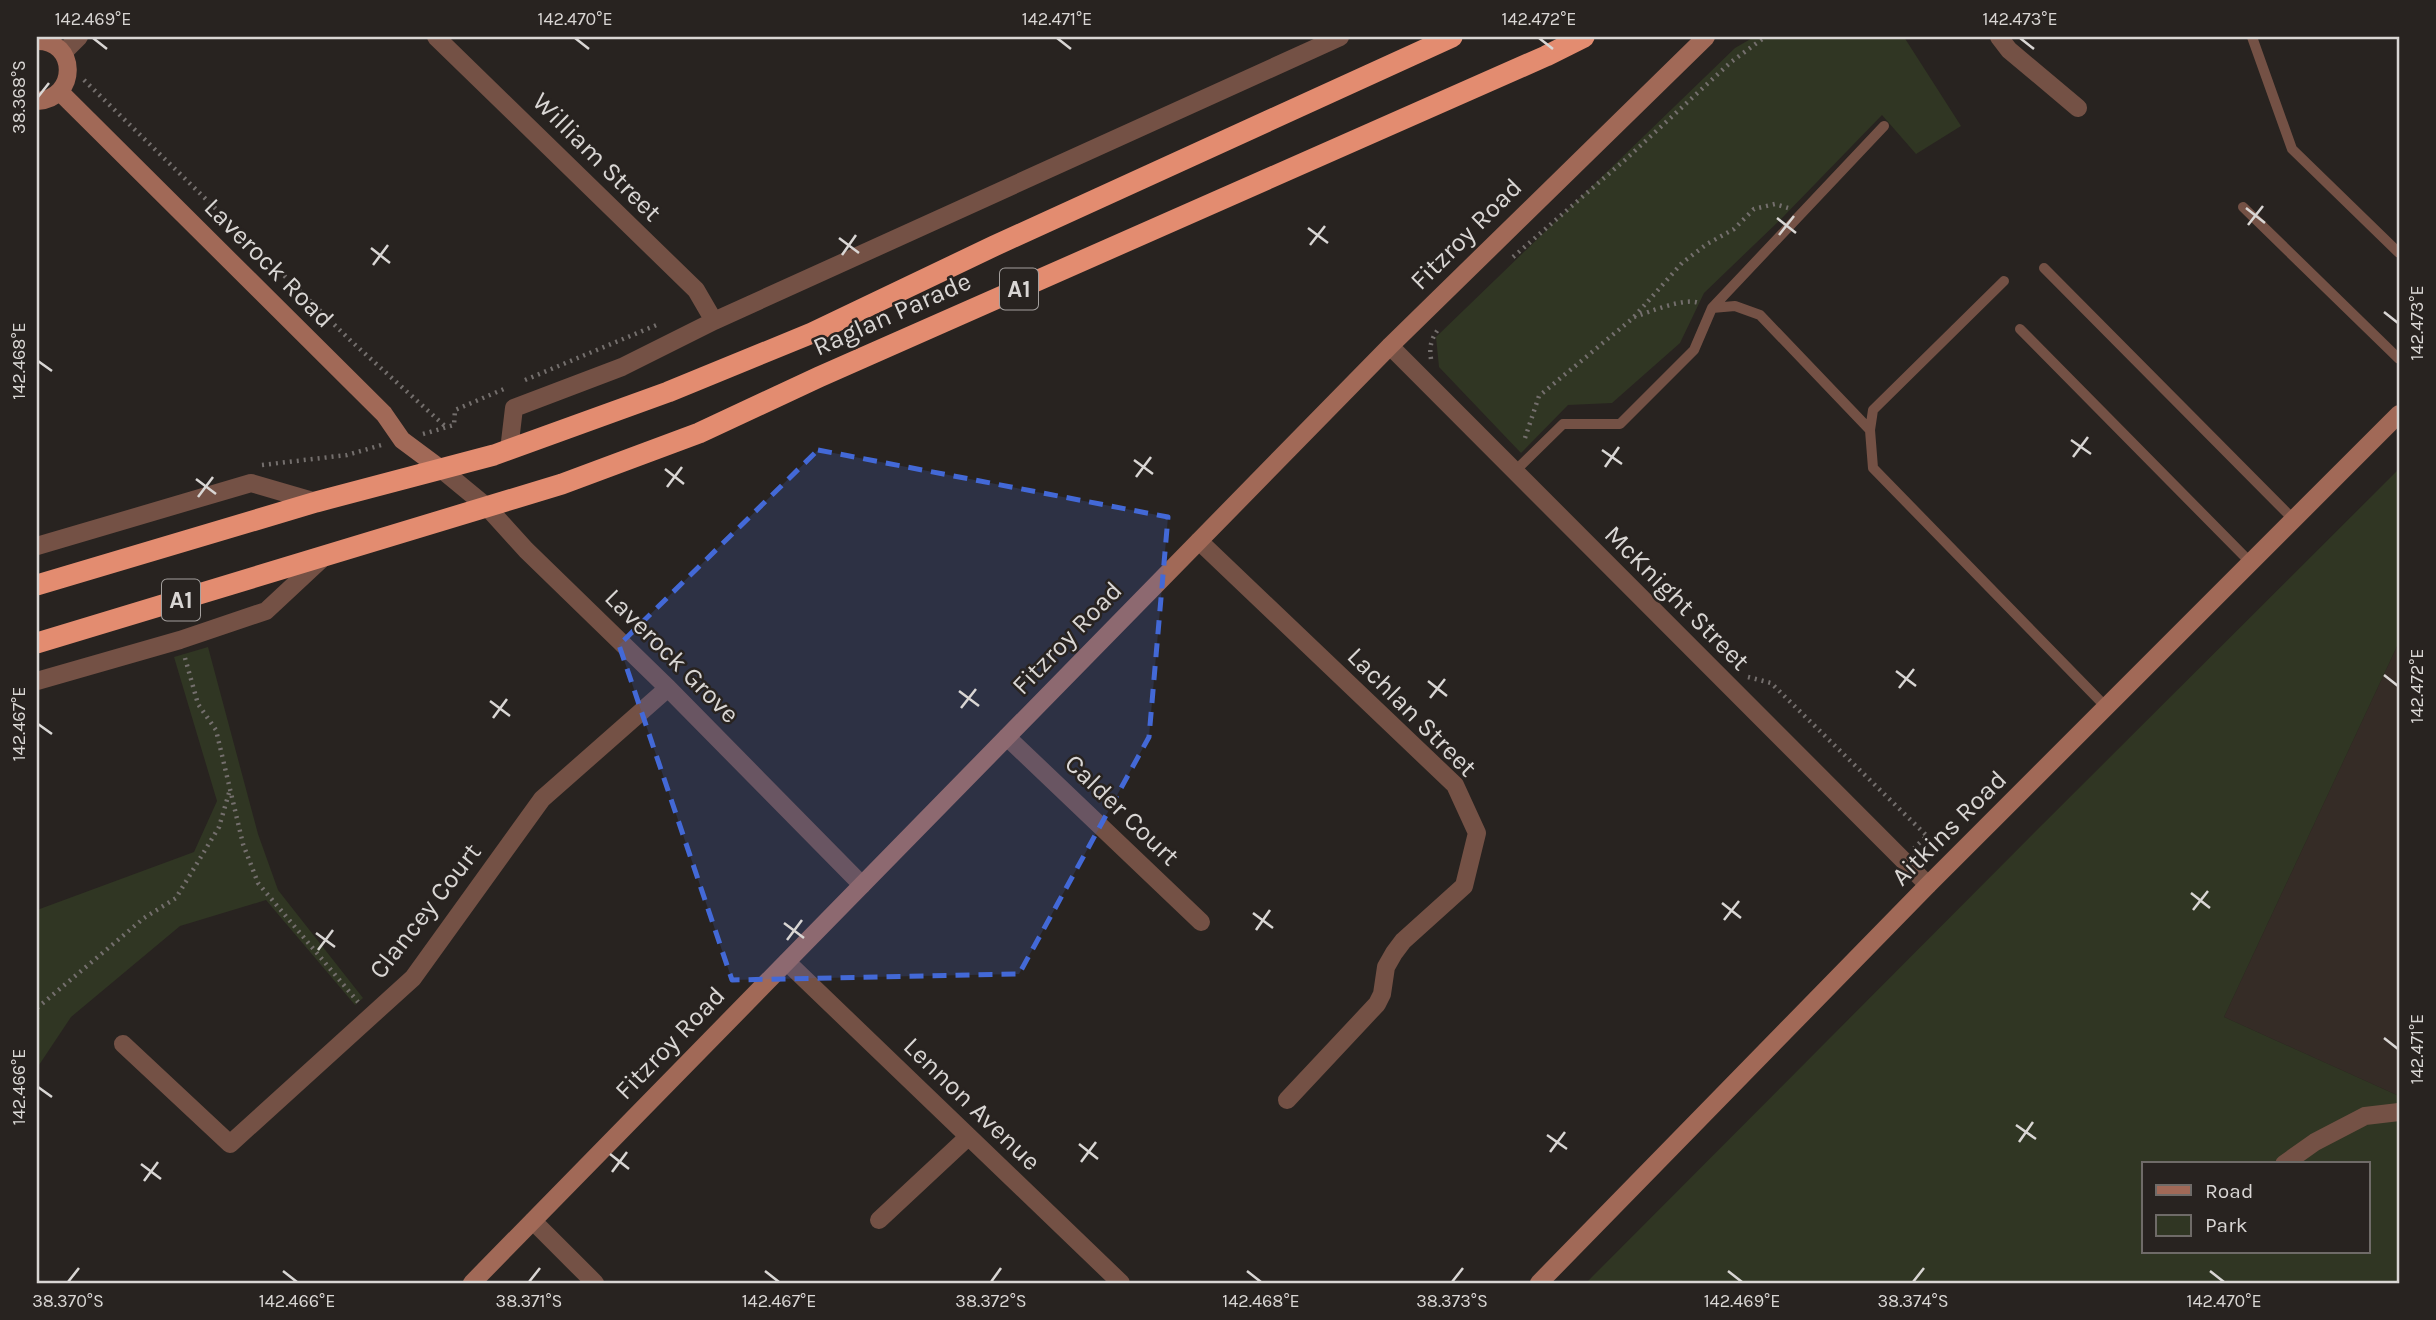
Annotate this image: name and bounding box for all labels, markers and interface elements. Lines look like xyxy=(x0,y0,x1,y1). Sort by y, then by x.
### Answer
text: 142.469°E xyxy=(55,8,131,30)
text: 142.470°E xyxy=(537,8,613,30)
text: 142.471°E xyxy=(1022,8,1092,30)
text: 142.472°E xyxy=(1502,8,1576,30)
text: 142.473°E xyxy=(1982,8,2058,30)
text: 38.368°S xyxy=(8,60,30,134)
street label: William Street xyxy=(526,86,668,228)
street label: Fitzroy Road xyxy=(1404,172,1528,296)
street label: Laverock Road xyxy=(198,192,340,334)
street label: Raglan Parade xyxy=(808,265,976,363)
road number: A1 xyxy=(1000,268,1038,310)
text: 142.473°E xyxy=(2406,285,2428,361)
text: 142.468°E xyxy=(8,322,30,400)
street label: McKnight Street xyxy=(1598,519,1756,677)
street label: Fitzroy Road xyxy=(1005,575,1129,701)
road number: A1 xyxy=(162,580,200,620)
street label: Laverock Grove xyxy=(598,582,746,730)
street label: Lachlan Street xyxy=(1341,641,1483,783)
text: 142.472°E xyxy=(2406,649,2428,723)
text: 142.467°E xyxy=(8,687,30,761)
street label: Calder Court xyxy=(1058,748,1186,872)
street label: Aitkins Road xyxy=(1885,764,2013,892)
street label: Clancey Court xyxy=(363,837,488,985)
street label: Fitzroy Road xyxy=(608,980,732,1106)
text: 142.471°E xyxy=(2406,1014,2428,1084)
street label: Lennon Avenue xyxy=(897,1031,1047,1177)
text: 142.466°E xyxy=(8,1049,30,1125)
legend xyxy=(2142,1162,2370,1254)
text: Road xyxy=(2205,1179,2253,1203)
text: Park xyxy=(2205,1213,2248,1237)
text: 38.370°S xyxy=(32,1290,104,1312)
text: 142.466°E xyxy=(259,1290,335,1312)
text: 38.371°S xyxy=(496,1290,562,1312)
text: 142.467°E xyxy=(742,1290,816,1312)
text: 38.372°S xyxy=(955,1290,1027,1312)
text: 142.468°E xyxy=(1222,1290,1300,1312)
text: 38.373°S xyxy=(1416,1290,1488,1312)
text: 142.469°E xyxy=(1704,1290,1780,1312)
text: 38.374°S xyxy=(1877,1290,1949,1312)
text: 142.470°E xyxy=(2186,1290,2262,1312)

